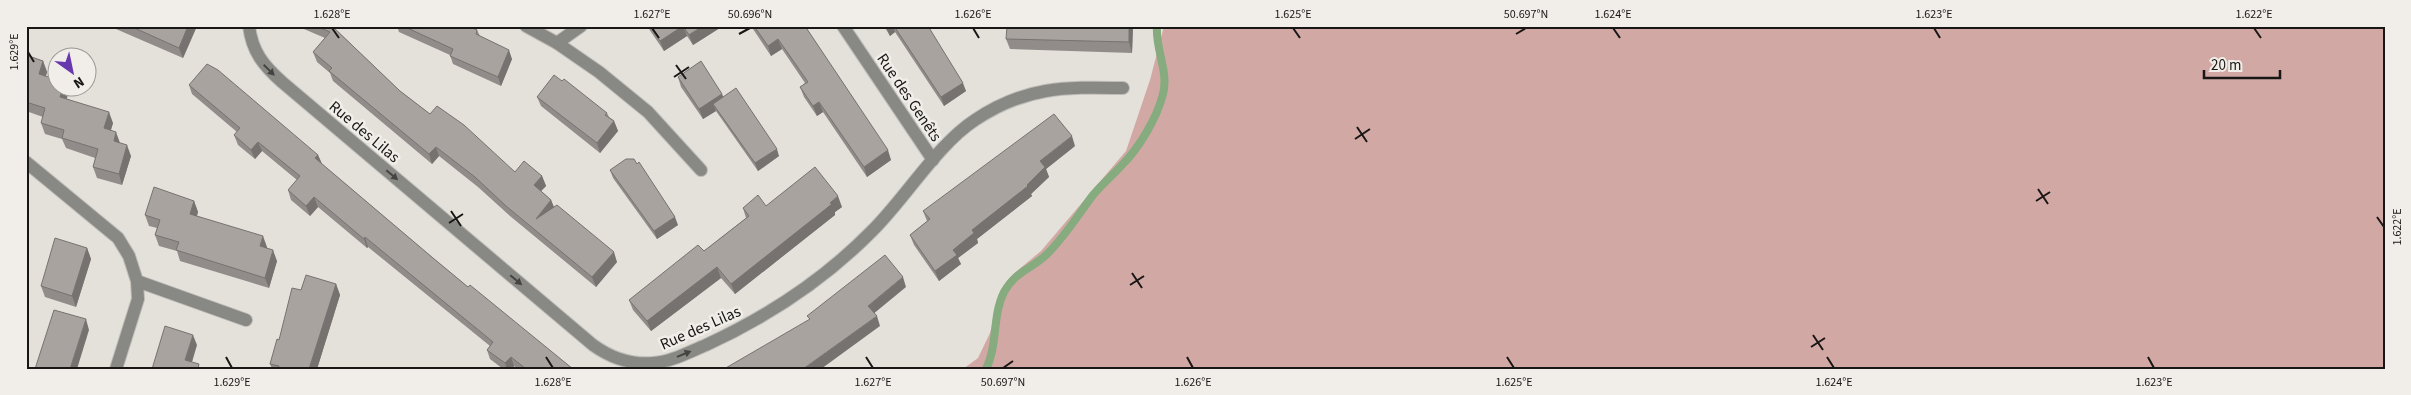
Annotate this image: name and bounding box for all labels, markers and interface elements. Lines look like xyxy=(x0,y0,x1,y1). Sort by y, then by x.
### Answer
text: 1.628°E xyxy=(313,6,351,23)
text: 1.627°E xyxy=(633,6,671,23)
text: 50.696°N xyxy=(728,6,772,23)
text: 1.626°E xyxy=(954,6,992,23)
text: 1.625°E xyxy=(1274,6,1312,23)
text: 50.697°N xyxy=(1504,6,1548,23)
text: 1.624°E xyxy=(1594,6,1632,23)
text: 1.623°E xyxy=(1915,6,1953,23)
text: 1.622°E xyxy=(2235,6,2273,23)
text: 1.629°E xyxy=(6,33,23,71)
north arrow xyxy=(48,48,98,98)
scale bar xyxy=(2204,48,2280,80)
street label: Rue des Genêts xyxy=(872,49,947,146)
text: 20 m xyxy=(2211,55,2241,76)
one-way arrow xyxy=(262,63,274,75)
text: N xyxy=(69,71,88,93)
street label: Rue des Lilas xyxy=(324,96,405,168)
one-way arrow xyxy=(386,169,398,180)
text: 1.622°E xyxy=(2389,208,2406,246)
one-way arrow xyxy=(510,274,522,285)
street label: Rue des Lilas xyxy=(657,300,745,355)
one-way arrow xyxy=(677,350,692,358)
text: 1.629°E xyxy=(213,374,251,391)
text: 1.628°E xyxy=(534,374,572,391)
text: 1.627°E xyxy=(854,374,892,391)
text: 50.697°N xyxy=(981,374,1025,391)
text: 1.626°E xyxy=(1174,374,1212,391)
text: 1.625°E xyxy=(1495,374,1533,391)
text: 1.624°E xyxy=(1815,374,1853,391)
text: 1.623°E xyxy=(2135,374,2173,391)

